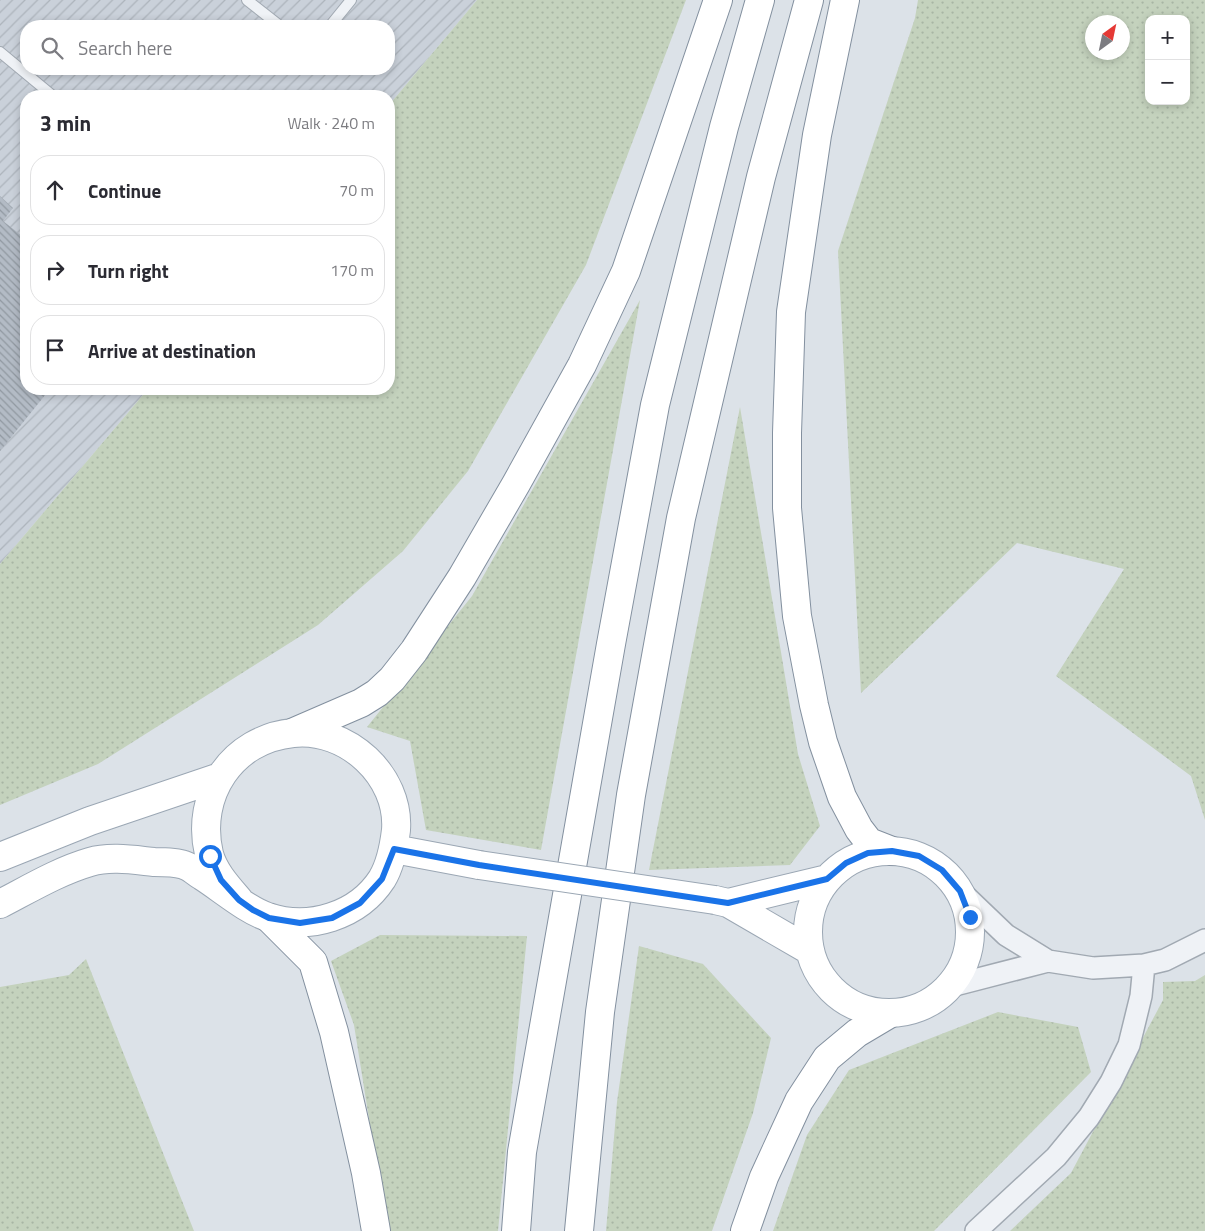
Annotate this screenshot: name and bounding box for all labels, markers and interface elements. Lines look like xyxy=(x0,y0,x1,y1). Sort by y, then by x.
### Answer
north arrow xyxy=(1085,15,1130,60)
map controls xyxy=(1145,15,1190,105)
button: + xyxy=(1145,15,1190,60)
search box xyxy=(20,20,395,75)
text: Search here xyxy=(78,33,172,62)
icon: search xyxy=(38,34,66,62)
button: − xyxy=(1145,60,1190,105)
text: 3 min xyxy=(40,107,91,139)
text: Walk · 240 m xyxy=(287,111,375,135)
icon: ahead xyxy=(41,176,69,204)
text: Continue xyxy=(88,176,161,205)
text: 70 m xyxy=(339,178,374,202)
icon: right xyxy=(41,256,69,284)
text: Turn right xyxy=(88,256,169,285)
text: 170 m xyxy=(330,258,374,282)
icon: arrive xyxy=(41,336,69,364)
text: Arrive at destination xyxy=(88,336,256,365)
route start xyxy=(199,845,222,868)
route end xyxy=(959,906,982,929)

